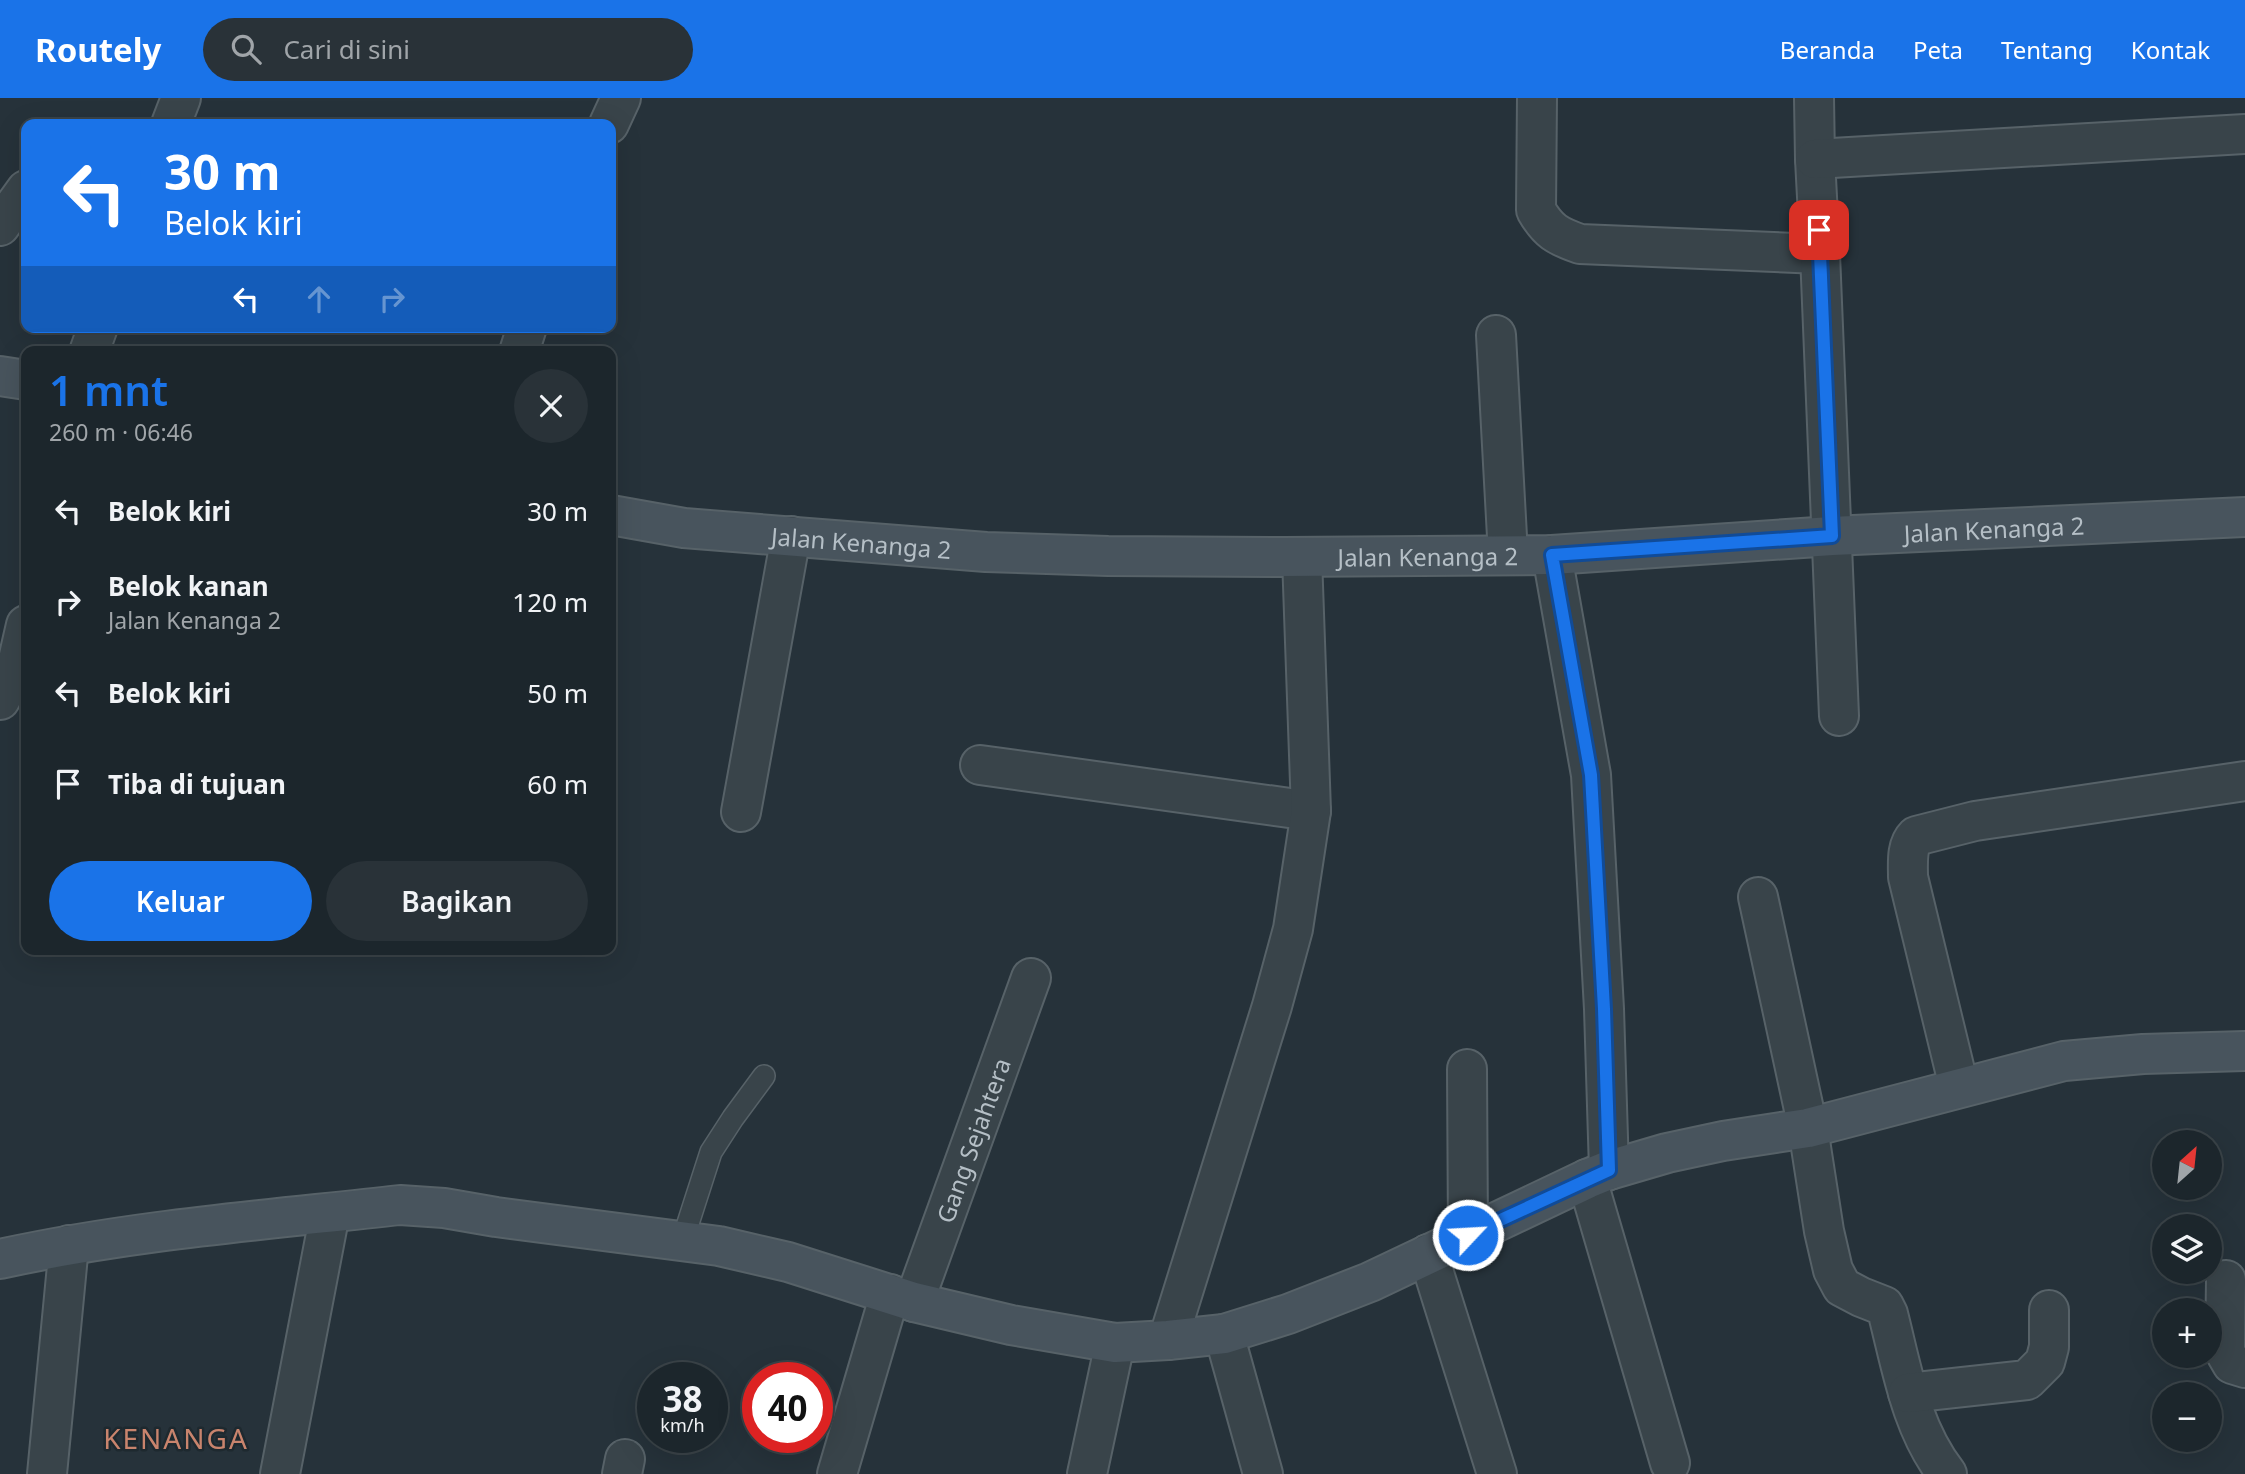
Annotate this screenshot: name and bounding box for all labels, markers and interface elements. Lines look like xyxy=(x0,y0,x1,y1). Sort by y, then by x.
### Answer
search box xyxy=(203,18,693,81)
text: Routely xyxy=(35,27,161,72)
icon: search xyxy=(227,30,265,68)
text: Cari di sini xyxy=(283,31,410,67)
text: Beranda xyxy=(1780,33,1875,66)
text: Peta xyxy=(1913,33,1963,66)
text: Tentang xyxy=(2001,33,2093,66)
text: Kontak xyxy=(2131,33,2210,66)
text: 30 m xyxy=(164,138,281,204)
icon: left xyxy=(49,147,140,238)
pin xyxy=(1789,200,1849,260)
text: Belok kiri xyxy=(164,201,303,244)
icon: arrive xyxy=(1800,211,1838,249)
icon: left xyxy=(227,280,265,318)
icon: ahead xyxy=(300,280,338,318)
icon: right xyxy=(373,280,411,318)
text: 1 mnt xyxy=(49,361,168,418)
button: close xyxy=(514,369,588,443)
text: 260 m · 06:46 xyxy=(49,416,193,448)
icon: left xyxy=(49,492,87,530)
text: Belok kiri xyxy=(108,493,231,529)
text: 30 m xyxy=(527,493,588,529)
street label: Jalan Kenanga 2 xyxy=(1901,508,2085,549)
street label: Jalan Kenanga 2 xyxy=(768,518,953,566)
street label: Jalan Kenanga 2 xyxy=(1335,539,1518,573)
text: Belok kanan xyxy=(108,568,269,604)
icon: right xyxy=(49,583,87,621)
text: 120 m xyxy=(512,584,588,620)
text: Jalan Kenanga 2 xyxy=(108,604,281,636)
icon: left xyxy=(49,674,87,712)
text: Belok kiri xyxy=(108,675,231,711)
text: 50 m xyxy=(527,675,588,711)
icon: arrive xyxy=(49,765,87,803)
text: Tiba di tujuan xyxy=(108,766,286,802)
text: 60 m xyxy=(527,766,588,802)
button: Keluar xyxy=(49,861,312,941)
button: Bagikan xyxy=(326,861,588,941)
street label: Gang Sejahtera xyxy=(927,1053,1017,1227)
north arrow xyxy=(2152,1130,2222,1200)
map controls xyxy=(2152,1130,2222,1452)
position arrow xyxy=(1431,1198,1505,1272)
button: layers xyxy=(2152,1214,2222,1284)
button: + xyxy=(2152,1298,2222,1368)
speed limit sign: 40 xyxy=(742,1362,833,1453)
text: 38 xyxy=(662,1375,703,1422)
button: − xyxy=(2152,1382,2222,1452)
text: km/h xyxy=(660,1413,705,1437)
district label: KENANGA xyxy=(103,1419,249,1457)

